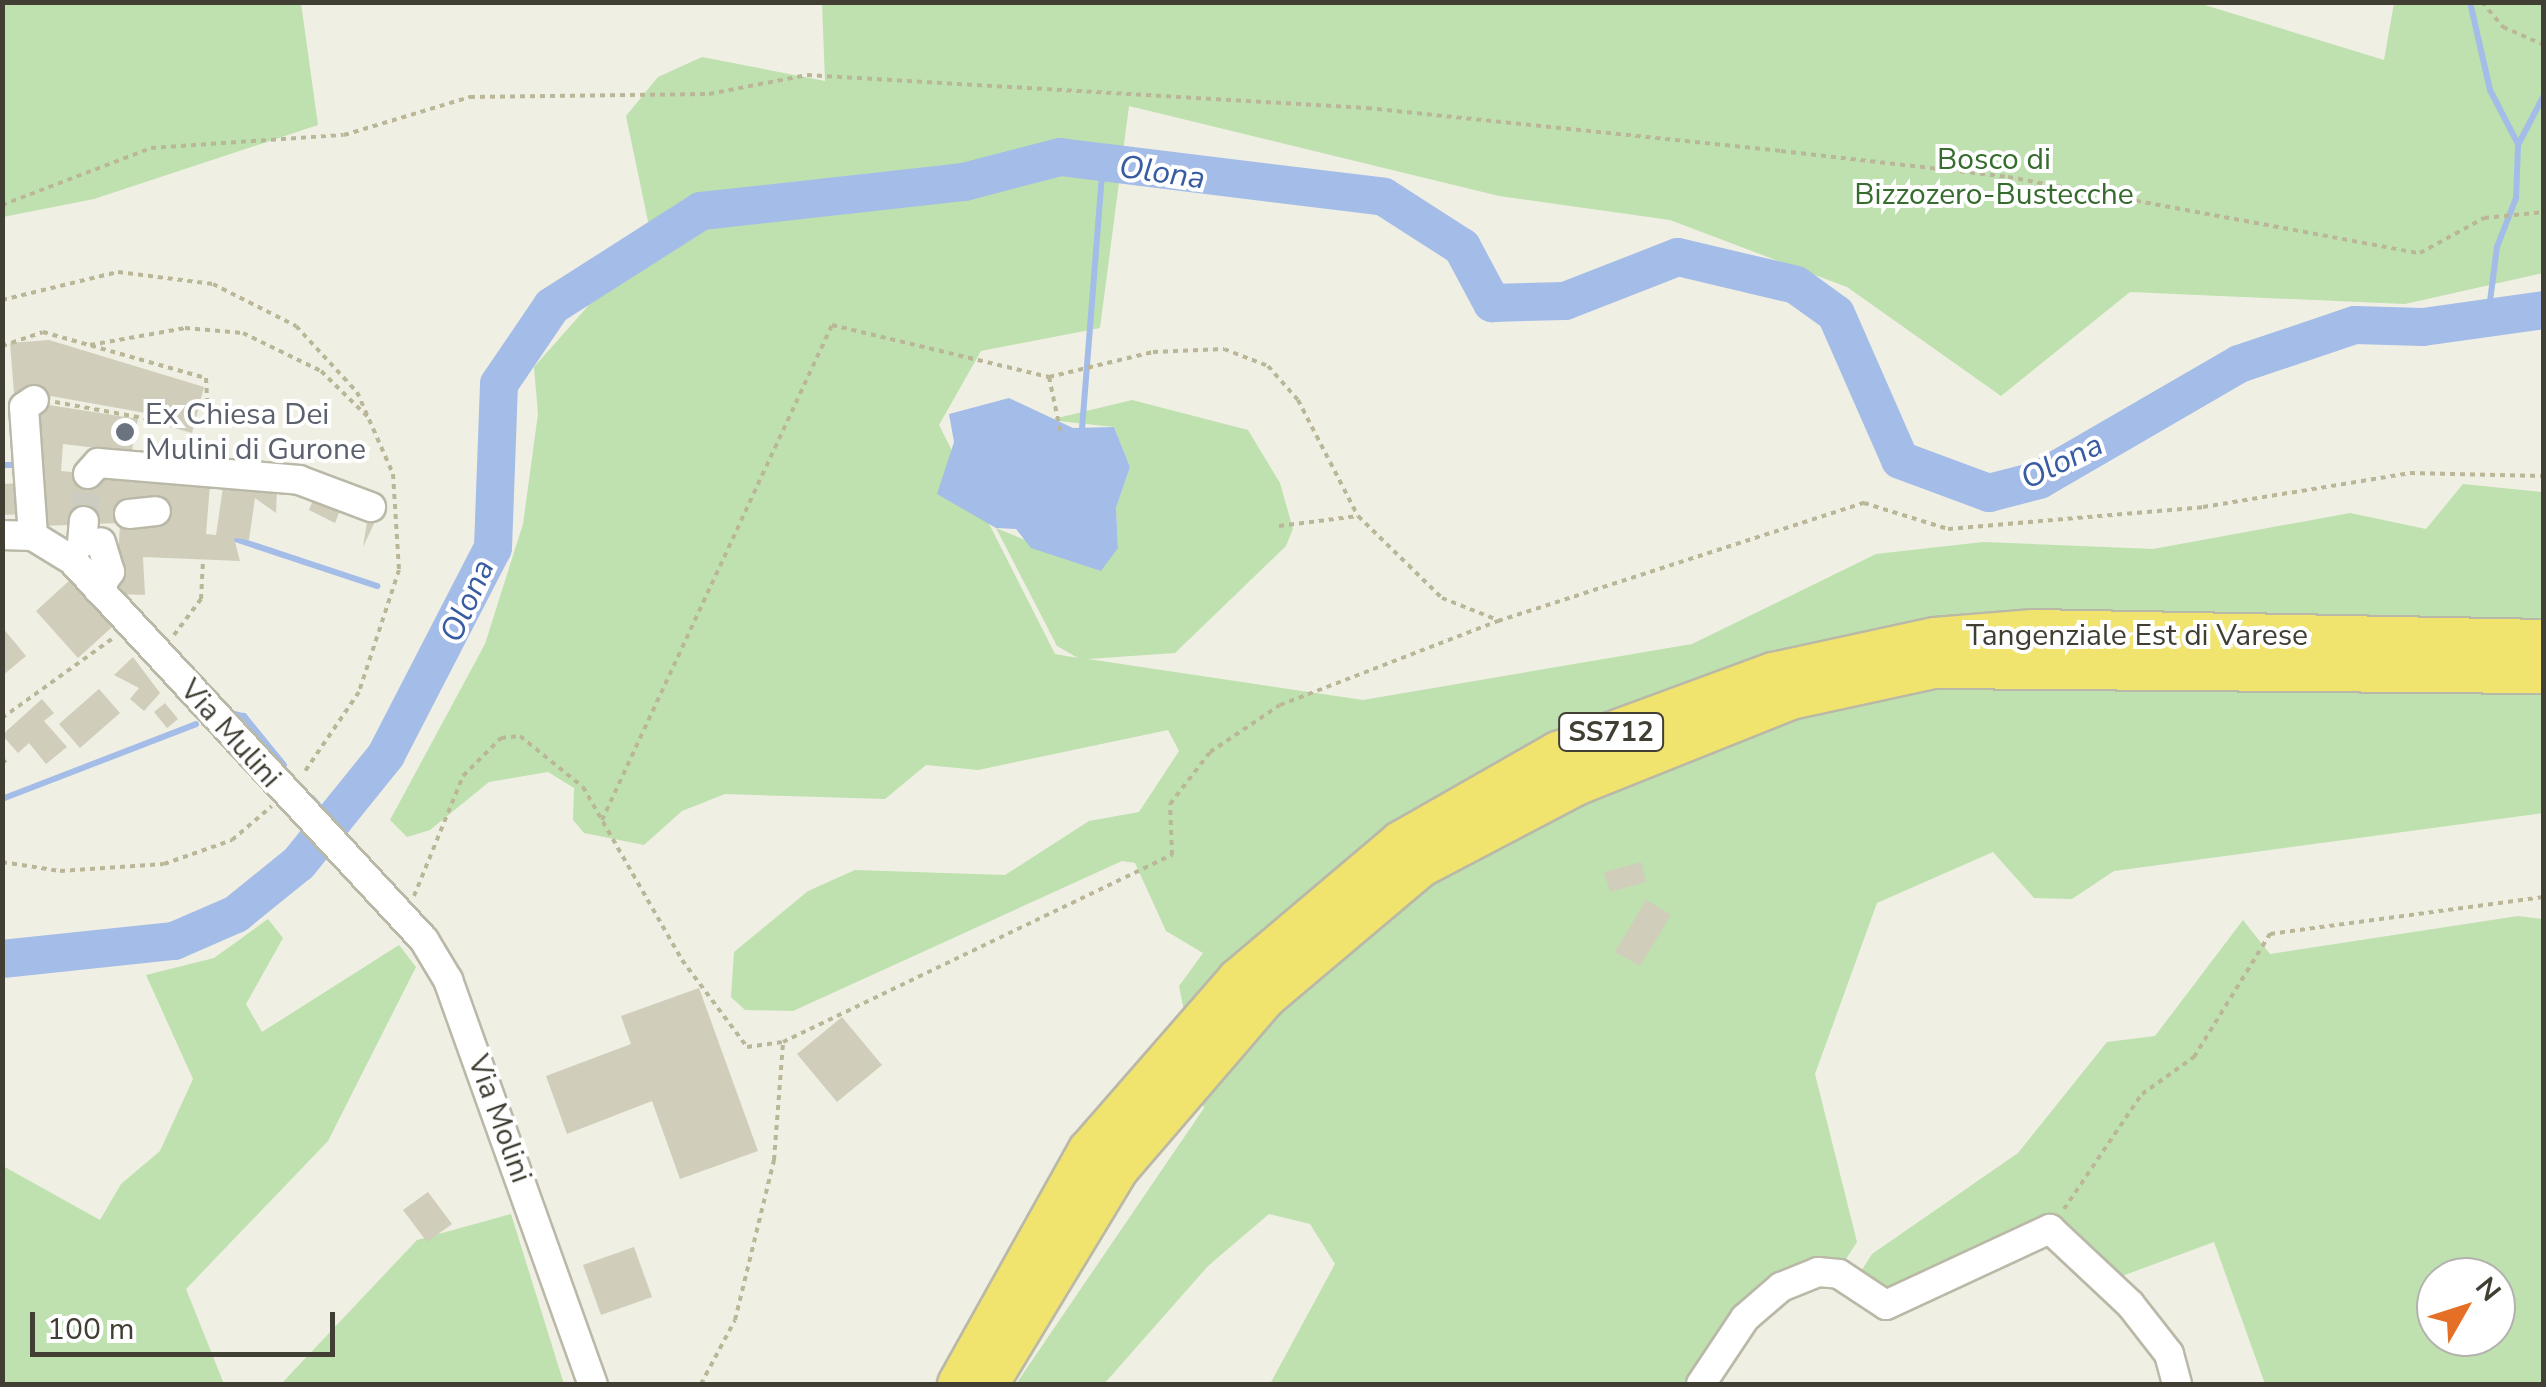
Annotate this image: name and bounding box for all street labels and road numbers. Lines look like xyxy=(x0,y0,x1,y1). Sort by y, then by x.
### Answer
street label: Tangenziale Est di Varese xyxy=(1966,618,2308,654)
street label: Via Mulini xyxy=(172,672,288,796)
road number: SS712 xyxy=(1556,709,1666,755)
street label: Via Molini xyxy=(459,1050,539,1188)

